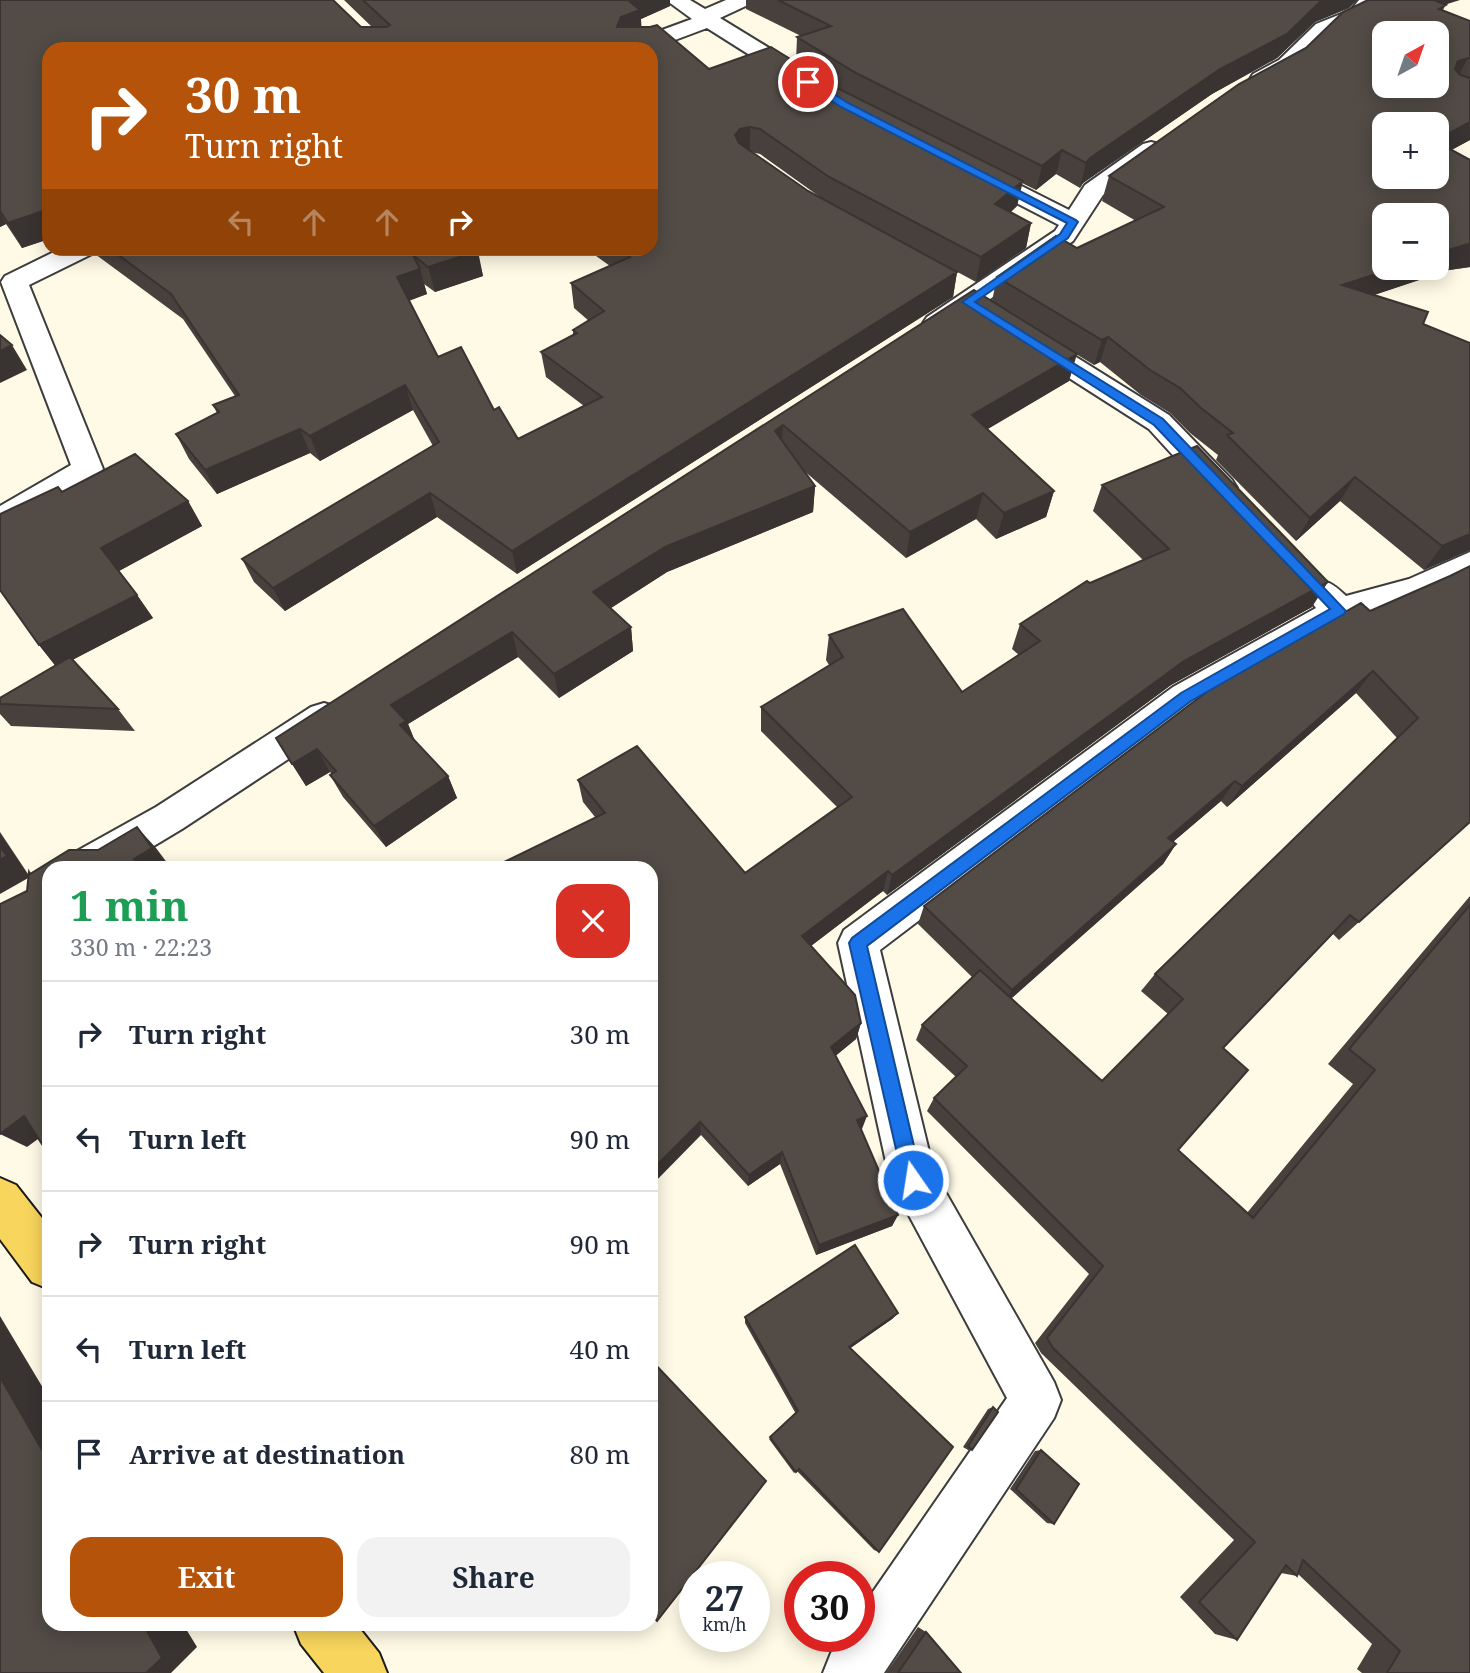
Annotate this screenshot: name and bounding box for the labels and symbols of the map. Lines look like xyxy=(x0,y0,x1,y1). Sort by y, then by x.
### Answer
north arrow xyxy=(1372,21,1449,98)
pin xyxy=(778,52,838,112)
position arrow xyxy=(876,1143,950,1217)
speed limit sign: 30 xyxy=(784,1561,875,1652)

